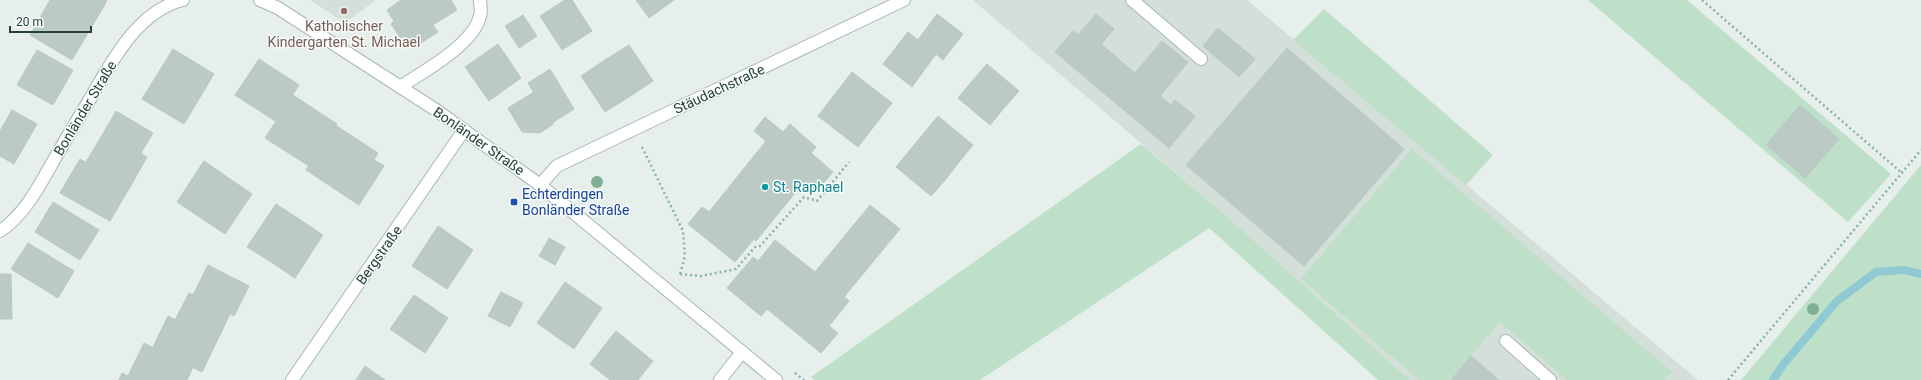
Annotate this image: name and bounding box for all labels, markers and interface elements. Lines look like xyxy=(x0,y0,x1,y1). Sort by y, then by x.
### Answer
marker: Katholischer Kindergarten St. Michael xyxy=(339,6,349,16)
scale bar xyxy=(10,8,91,34)
text: 20 m xyxy=(16,15,43,29)
place label: Katholischer Kindergarten St. Michael xyxy=(268,18,420,50)
street label: Bonländer Straße xyxy=(50,58,120,158)
street label: Stäudachstraße xyxy=(671,61,767,117)
street label: Bonländer Straße xyxy=(430,104,528,178)
place label: St. Raphael xyxy=(773,179,843,195)
marker: St. Raphael xyxy=(760,182,770,192)
place label: Echterdingen Bonländer Straße xyxy=(522,186,629,218)
marker: Echterdingen Bonländer Straße xyxy=(509,197,519,207)
street label: Bergstraße xyxy=(353,222,405,288)

